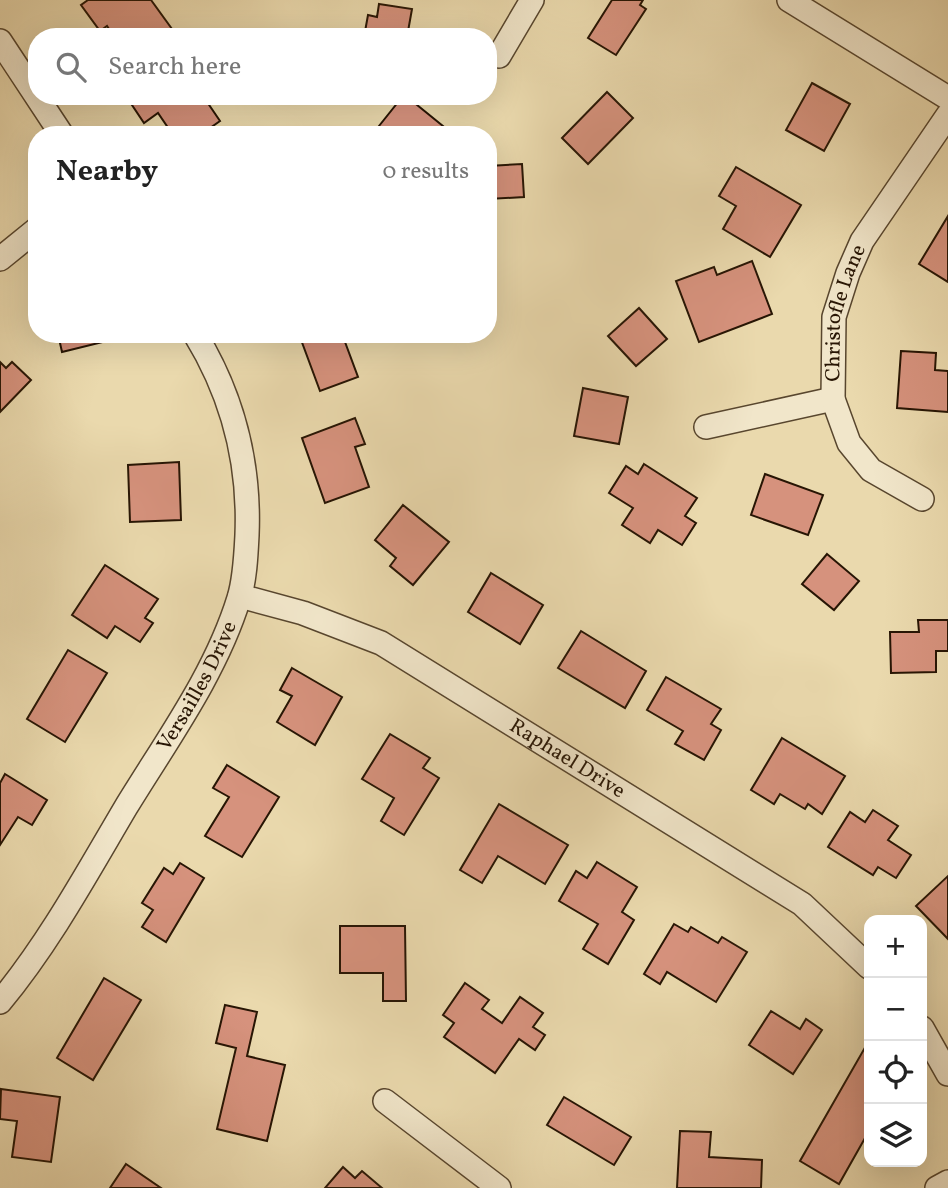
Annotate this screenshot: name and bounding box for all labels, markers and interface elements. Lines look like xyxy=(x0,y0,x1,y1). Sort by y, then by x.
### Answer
search box xyxy=(28,28,497,105)
icon: search xyxy=(52,48,90,86)
text: Search here xyxy=(108,49,241,85)
text: Nearby xyxy=(56,151,158,193)
text: 0 results xyxy=(382,156,469,188)
street label: Christofle Lane xyxy=(819,240,873,382)
street label: Versailles Drive xyxy=(150,617,244,757)
street label: Raphael Drive xyxy=(504,712,631,805)
map controls xyxy=(864,915,927,1167)
button: + xyxy=(864,915,927,978)
button: − xyxy=(864,978,927,1041)
button: locate xyxy=(864,1041,927,1104)
button: layers xyxy=(864,1104,927,1167)

